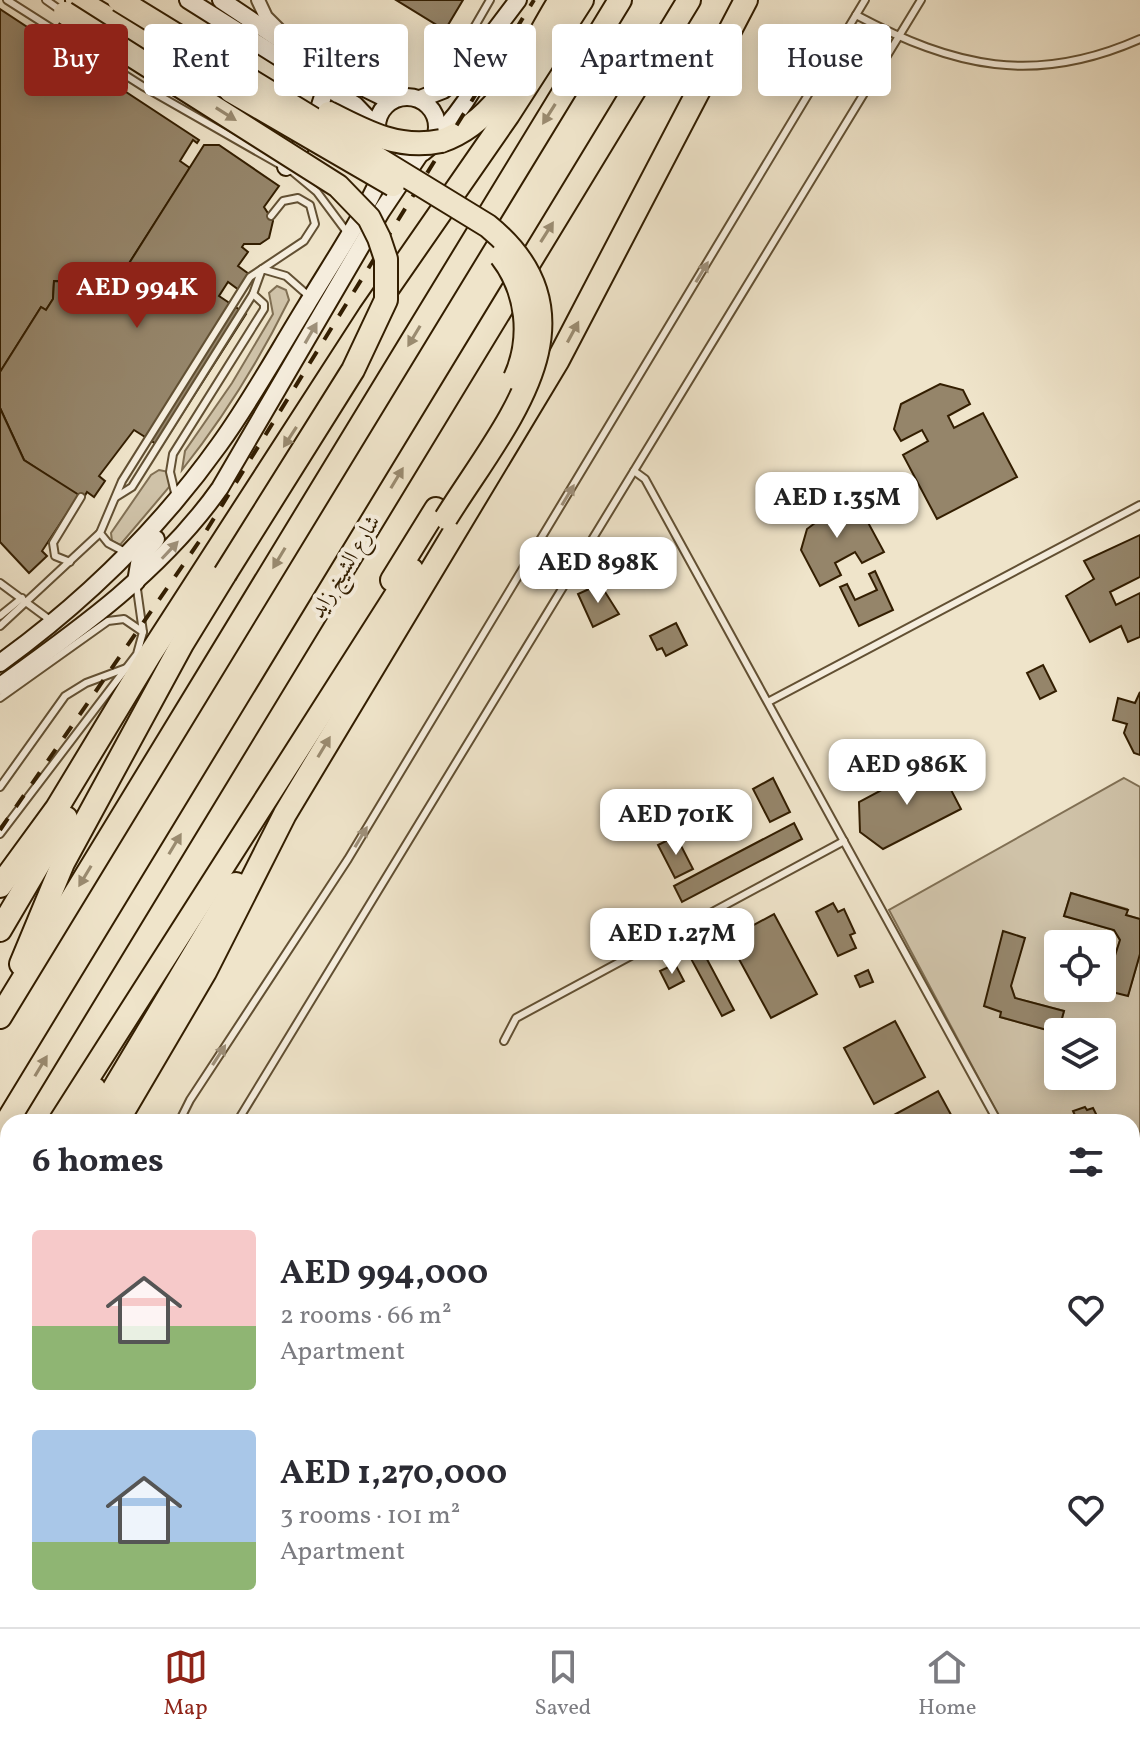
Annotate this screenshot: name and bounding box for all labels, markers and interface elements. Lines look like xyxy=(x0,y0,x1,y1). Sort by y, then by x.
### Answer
chip: Buy xyxy=(24,24,128,96)
chip: Rent xyxy=(144,24,258,96)
chip: Filters xyxy=(274,24,408,96)
chip: New xyxy=(424,24,536,96)
chip: Apartment xyxy=(552,24,742,96)
chip: House xyxy=(758,24,891,96)
one-way arrow xyxy=(543,103,557,125)
one-way arrow xyxy=(215,107,237,121)
one-way arrow xyxy=(539,221,553,243)
one-way arrow xyxy=(695,261,709,283)
pin: AED 994K xyxy=(54,262,220,330)
text: AED 994K xyxy=(76,270,198,306)
one-way arrow xyxy=(566,320,580,343)
one-way arrow xyxy=(304,322,318,344)
one-way arrow xyxy=(407,325,421,347)
one-way arrow xyxy=(283,426,298,448)
one-way arrow xyxy=(390,467,404,489)
pin: AED 1.35M xyxy=(745,472,929,540)
text: AED 1.35M xyxy=(773,480,901,516)
one-way arrow xyxy=(561,484,575,506)
street label: شارع الشيخ زايد xyxy=(303,510,391,626)
pin: AED 898K xyxy=(515,537,681,605)
one-way arrow xyxy=(160,541,179,560)
text: AED 898K xyxy=(538,545,658,581)
one-way arrow xyxy=(272,547,286,569)
one-way arrow xyxy=(317,736,331,758)
pin: AED 986K xyxy=(824,739,990,807)
text: AED 986K xyxy=(847,747,967,783)
pin: AED 701K xyxy=(593,789,759,857)
text: AED 701K xyxy=(618,797,734,833)
one-way arrow xyxy=(354,826,368,848)
one-way arrow xyxy=(168,833,182,855)
one-way arrow xyxy=(79,865,93,887)
pin: AED 1.27M xyxy=(580,908,764,976)
text: AED 1.27M xyxy=(608,916,736,952)
map controls xyxy=(1044,930,1116,1090)
button: locate xyxy=(1044,930,1116,1002)
button: layers xyxy=(1044,1018,1116,1090)
one-way arrow xyxy=(212,1045,227,1066)
one-way arrow xyxy=(33,1055,47,1077)
text: 6 homes xyxy=(32,1139,164,1186)
icon: filters xyxy=(1064,1140,1108,1184)
text: AED 994,000 xyxy=(280,1251,488,1298)
icon: home xyxy=(96,1262,192,1358)
icon: heart xyxy=(1064,1288,1108,1332)
text: 2 rooms · 66 m² xyxy=(280,1298,452,1334)
text: Apartment xyxy=(280,1334,405,1370)
text: AED 1,270,000 xyxy=(280,1451,507,1498)
icon: home xyxy=(96,1462,192,1558)
icon: heart xyxy=(1064,1488,1108,1532)
text: 3 rooms · 101 m² xyxy=(280,1498,460,1534)
text: Apartment xyxy=(280,1534,405,1570)
tab: Map xyxy=(164,1645,208,1724)
tab: Saved xyxy=(535,1645,591,1724)
tab: Home xyxy=(918,1645,976,1724)

